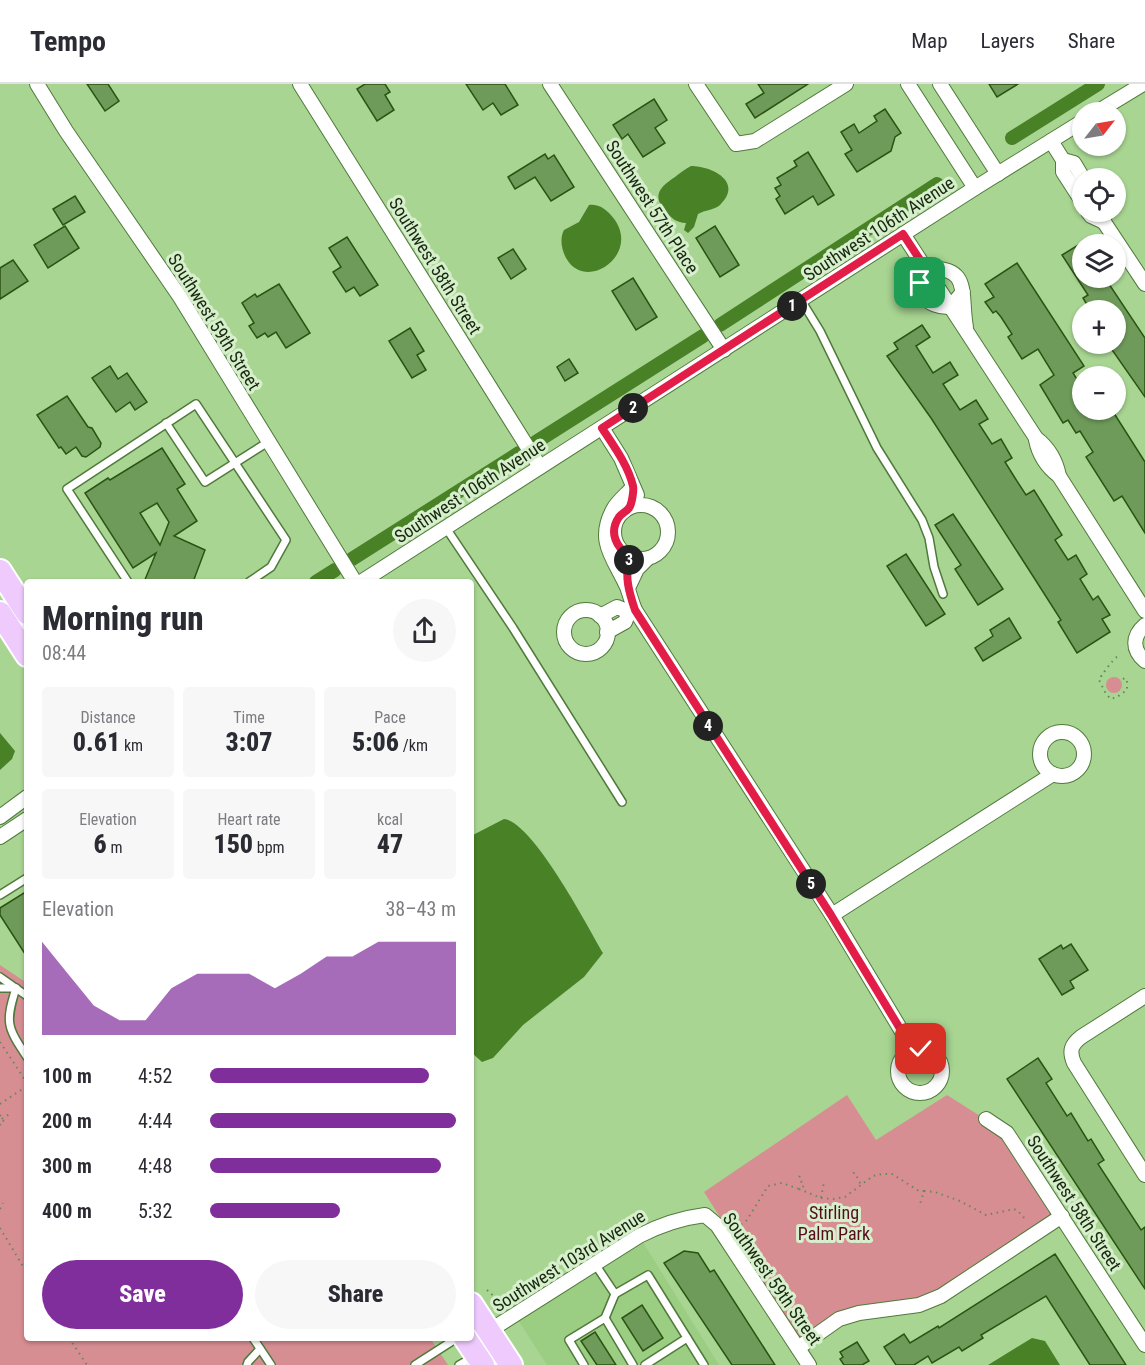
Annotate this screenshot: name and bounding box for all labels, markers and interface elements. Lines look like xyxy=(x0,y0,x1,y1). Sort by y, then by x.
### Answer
text: Tempo xyxy=(30,25,106,58)
text: Map xyxy=(911,29,948,53)
text: Layers xyxy=(981,29,1035,53)
text: Share xyxy=(1068,29,1115,53)
north arrow xyxy=(1072,102,1126,156)
map controls xyxy=(1072,102,1126,420)
street label: Southwest 57th Place xyxy=(602,136,703,277)
button: locate xyxy=(1072,168,1126,222)
street label: Southwest 106th Avenue xyxy=(799,172,958,285)
street label: Southwest 58th Street xyxy=(385,194,486,338)
button: layers xyxy=(1072,234,1126,288)
street label: Southwest 59th Street xyxy=(164,250,265,394)
pin xyxy=(894,257,945,308)
icon: arrive xyxy=(903,266,936,299)
pin: 1 xyxy=(777,291,807,321)
text: 1 xyxy=(788,296,796,315)
button: + xyxy=(1072,300,1126,354)
button: − xyxy=(1072,366,1126,420)
pin: 2 xyxy=(618,393,648,423)
text: 2 xyxy=(629,398,637,417)
street label: Southwest 106th Avenue xyxy=(390,434,549,547)
pin: 3 xyxy=(614,545,644,575)
text: 3 xyxy=(625,550,633,569)
text: Morning run xyxy=(42,599,204,638)
button: share xyxy=(393,599,456,662)
text: 08:44 xyxy=(42,641,86,665)
text: Distance xyxy=(80,708,136,727)
text: Time xyxy=(233,708,265,727)
text: Pace xyxy=(374,708,406,727)
pin: 4 xyxy=(693,711,723,741)
text: 4 xyxy=(704,716,712,735)
text: 0.61 xyxy=(73,727,120,757)
text: 3:07 xyxy=(226,727,273,757)
text: 5:06 xyxy=(352,727,399,757)
text: km xyxy=(120,736,143,755)
text: /km xyxy=(399,736,428,755)
text: Elevation xyxy=(79,810,137,829)
text: Heart rate xyxy=(217,810,281,829)
text: kcal xyxy=(377,810,403,829)
text: 6 xyxy=(94,829,107,859)
text: 150 xyxy=(213,829,253,859)
text: 47 xyxy=(377,829,403,859)
text: m xyxy=(107,838,122,857)
text: bpm xyxy=(253,838,285,857)
pin: 5 xyxy=(796,869,826,899)
text: 5 xyxy=(807,874,815,893)
text: Elevation xyxy=(42,897,114,921)
text: 38–43 m xyxy=(385,897,456,921)
pin xyxy=(895,1023,946,1074)
icon: check xyxy=(904,1032,937,1065)
text: 100 m xyxy=(42,1064,92,1088)
text: 4:52 xyxy=(138,1064,172,1088)
text: 200 m xyxy=(42,1109,92,1133)
text: 4:44 xyxy=(138,1109,172,1133)
street label: Southwest 58th Street xyxy=(1023,1131,1126,1274)
text: 300 m xyxy=(42,1154,92,1178)
text: 4:48 xyxy=(138,1154,172,1178)
text: 400 m xyxy=(42,1199,92,1223)
text: 5:32 xyxy=(138,1199,172,1223)
park label: Stirling Palm Park xyxy=(798,1202,870,1244)
street label: Southwest 103rd Avenue xyxy=(489,1205,649,1316)
street label: Southwest 59th Street xyxy=(719,1208,826,1349)
button: Save xyxy=(42,1260,243,1329)
button: Share xyxy=(255,1260,456,1329)

